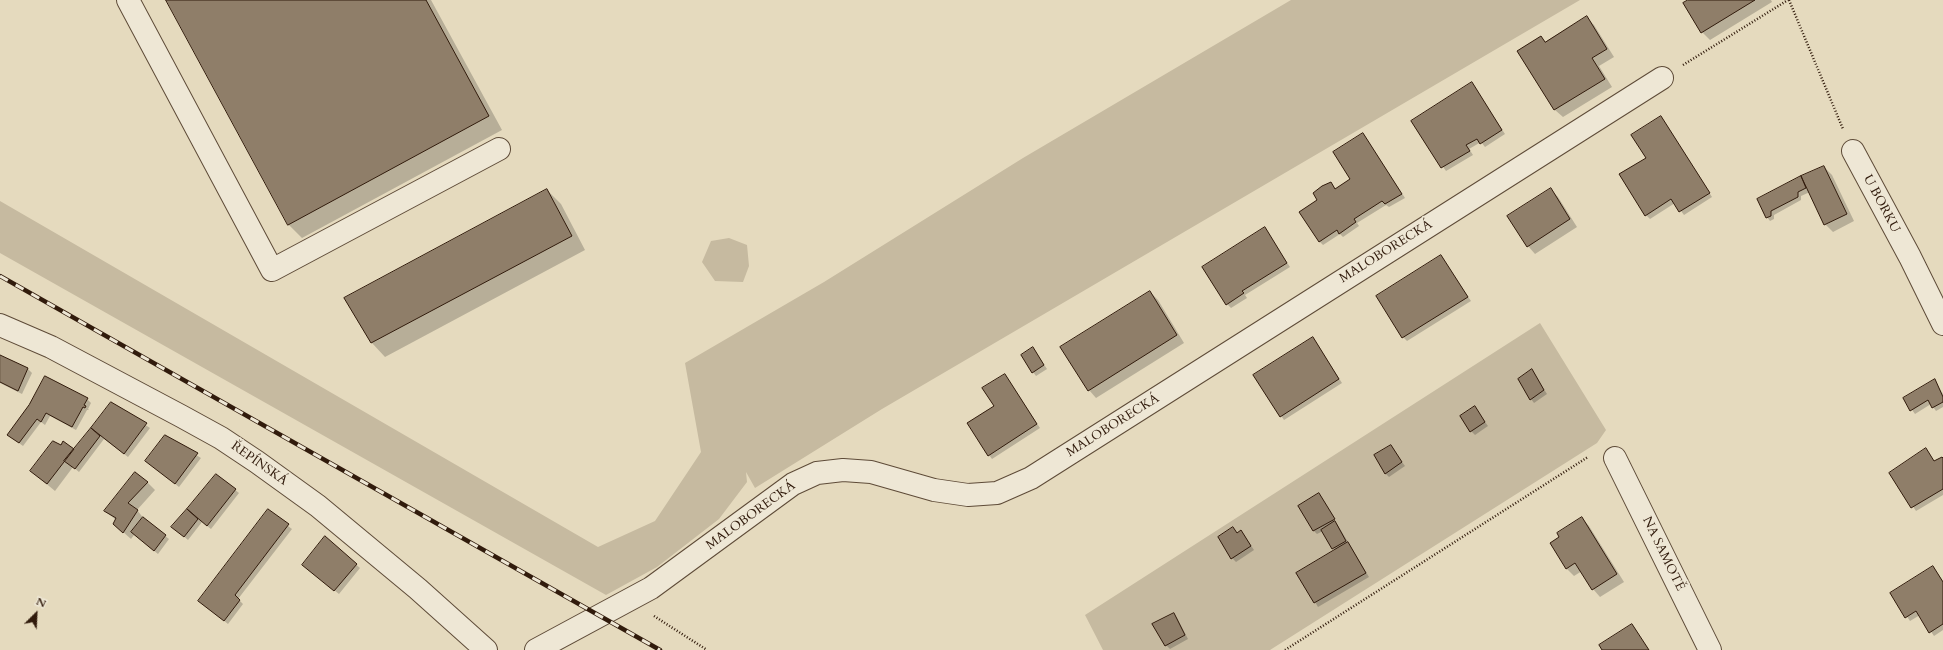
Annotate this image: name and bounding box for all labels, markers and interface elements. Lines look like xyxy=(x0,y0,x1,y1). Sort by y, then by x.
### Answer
street label: U BORKU xyxy=(1859,172,1903,236)
street label: MALOBORECKÁ xyxy=(1337,217,1435,287)
street label: MALOBORECKÁ xyxy=(1064,391,1162,461)
street label: ŘEPÍNSKÁ xyxy=(228,439,290,489)
street label: MALOBORECKÁ xyxy=(703,478,799,554)
street label: NA SAMOTĚ xyxy=(1638,514,1688,594)
north arrow xyxy=(16,594,56,634)
text: N xyxy=(34,594,48,611)

